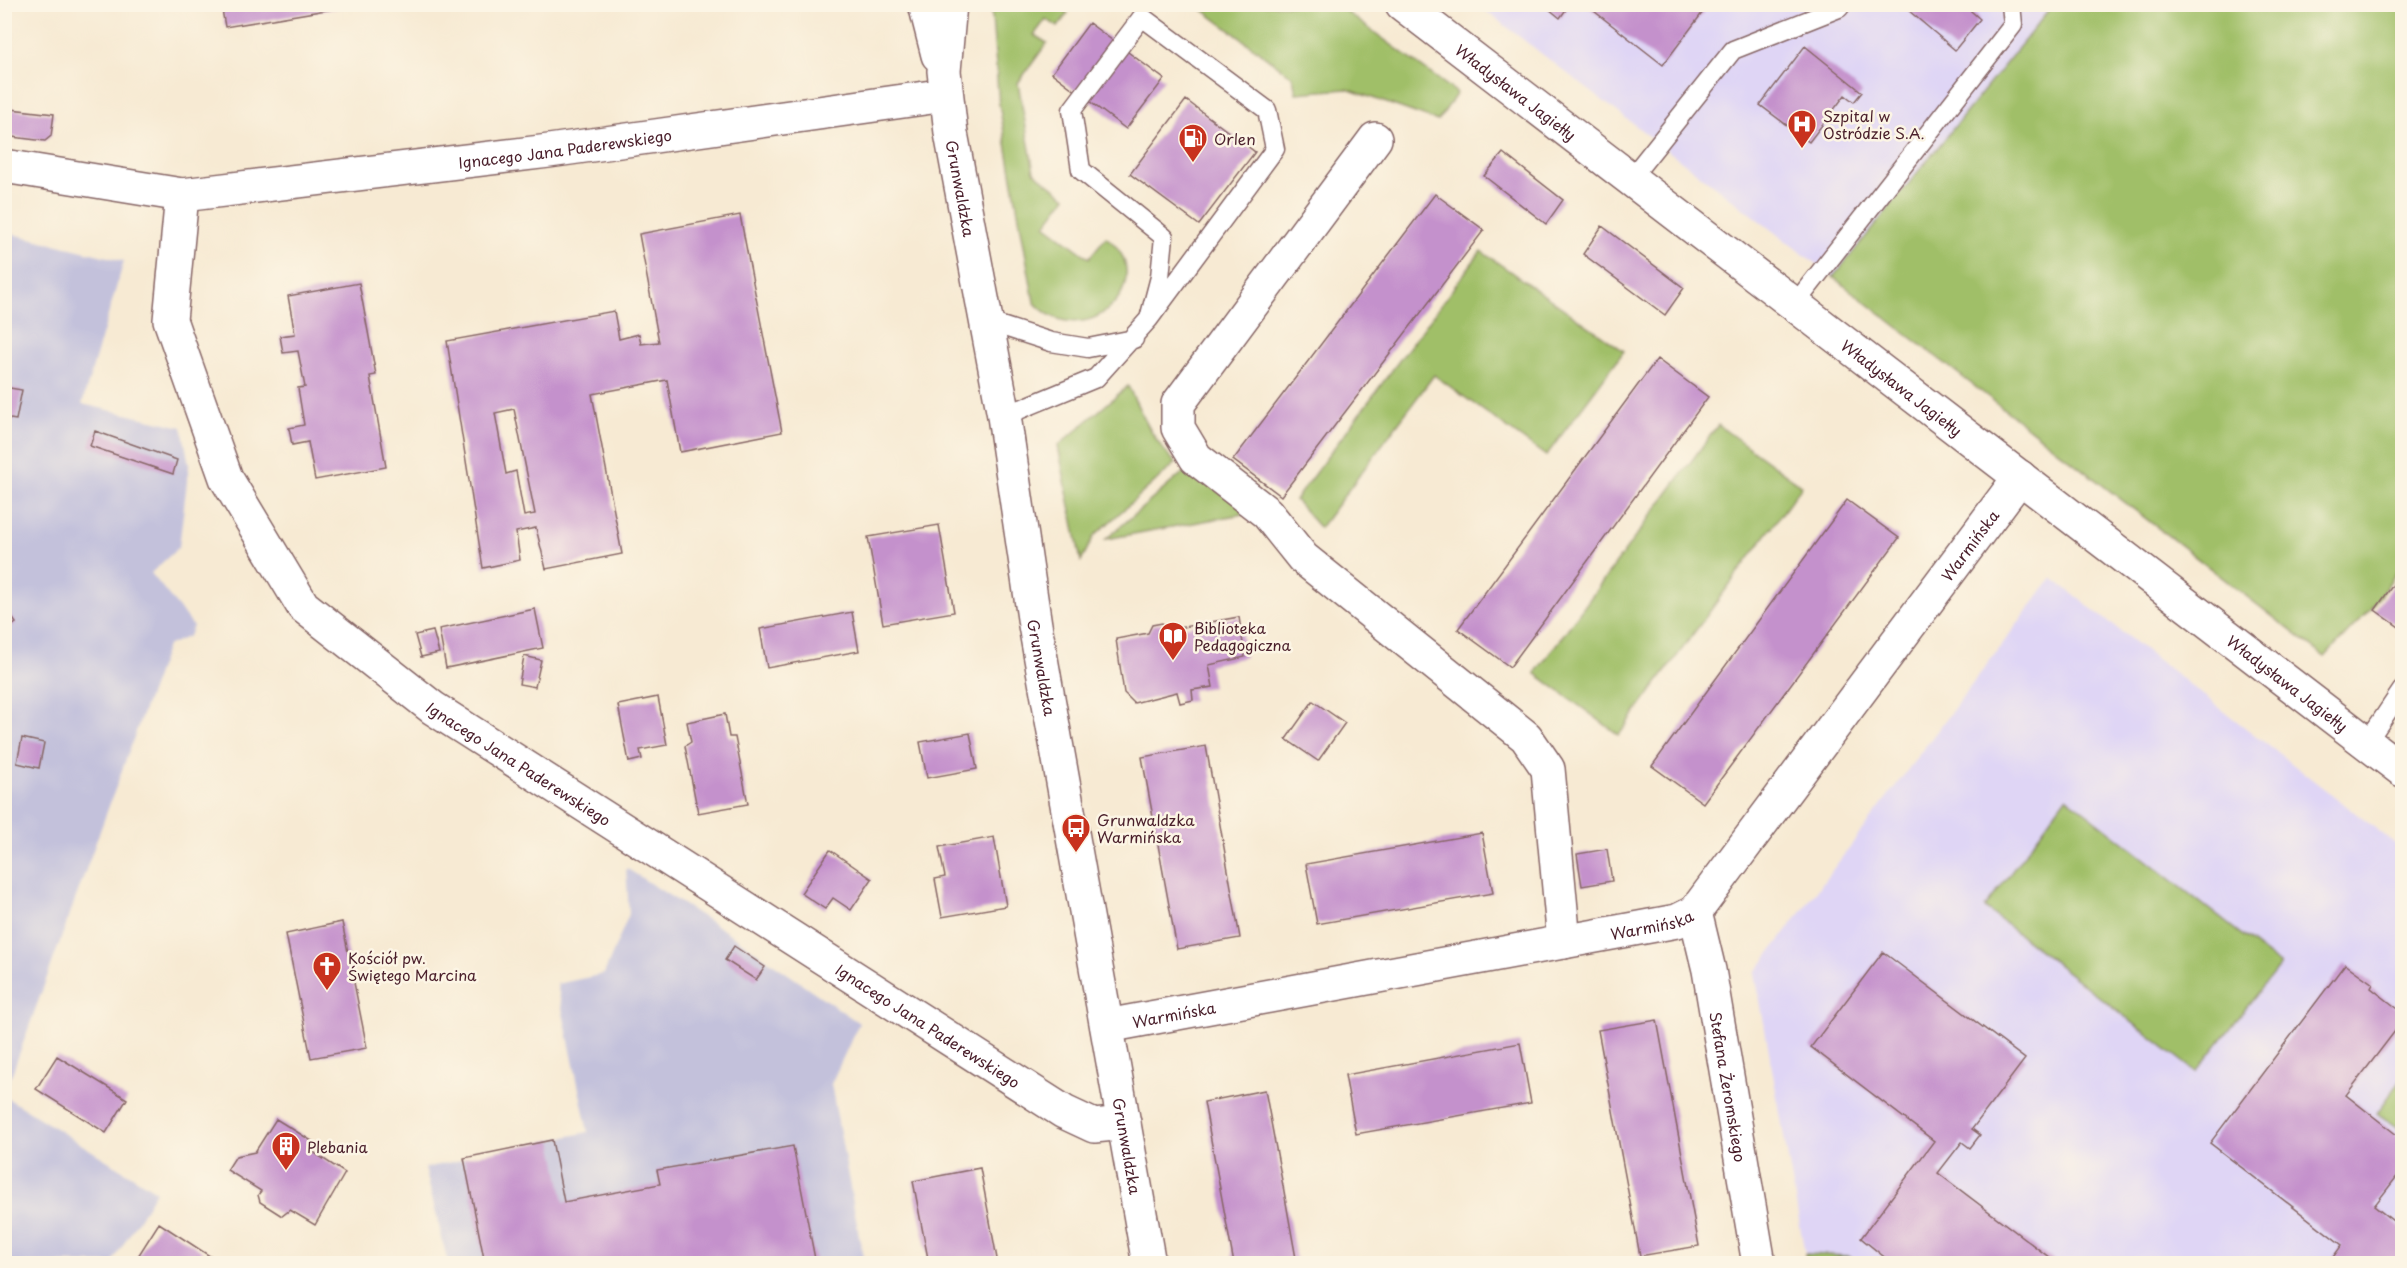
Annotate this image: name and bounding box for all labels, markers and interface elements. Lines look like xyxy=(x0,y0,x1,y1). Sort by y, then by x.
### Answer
street label: Władysława Jagiełły xyxy=(1451,38,1582,145)
place label: Szpital w Ostródzie S.A. xyxy=(1823,104,1925,144)
hospital icon: Szpital w Ostródzie S.A. xyxy=(1786,108,1818,150)
street label: Ignacego Jana Paderewskiego xyxy=(457,122,673,173)
fuel station icon: Orlen xyxy=(1177,122,1209,164)
place label: Orlen xyxy=(1214,127,1256,150)
street label: Grunwaldzka xyxy=(941,138,982,239)
street label: Władysława Jagiełły xyxy=(1837,333,1968,441)
street label: Warmińska xyxy=(1935,504,2004,585)
place label: Biblioteka Pedagogiczna xyxy=(1194,616,1292,656)
street label: Grunwaldzka xyxy=(1023,617,1063,718)
library icon: Biblioteka Pedagogiczna xyxy=(1157,620,1189,662)
street label: Władysława Jagiełły xyxy=(2223,629,2353,736)
street label: Ignacego Jana Paderewskiego xyxy=(422,696,616,831)
place label: Grunwaldzka Warmińska xyxy=(1097,808,1195,848)
bus stop icon: Grunwaldzka Warmińska xyxy=(1060,812,1092,854)
street label: Warmińska xyxy=(1608,903,1697,945)
place label: Kościół pw. Świętego Marcina xyxy=(348,946,477,986)
church icon: Kościół pw. Świętego Marcina xyxy=(311,950,343,992)
street label: Ignacego Jana Paderewskiego xyxy=(832,957,1025,1093)
street label: Warmińska xyxy=(1130,995,1218,1033)
street label: Stefana Żeromskiego xyxy=(1705,1010,1753,1164)
street label: Grunwaldzka xyxy=(1108,1096,1148,1197)
building icon: Plebania xyxy=(270,1130,302,1172)
place label: Plebania xyxy=(307,1135,368,1158)

